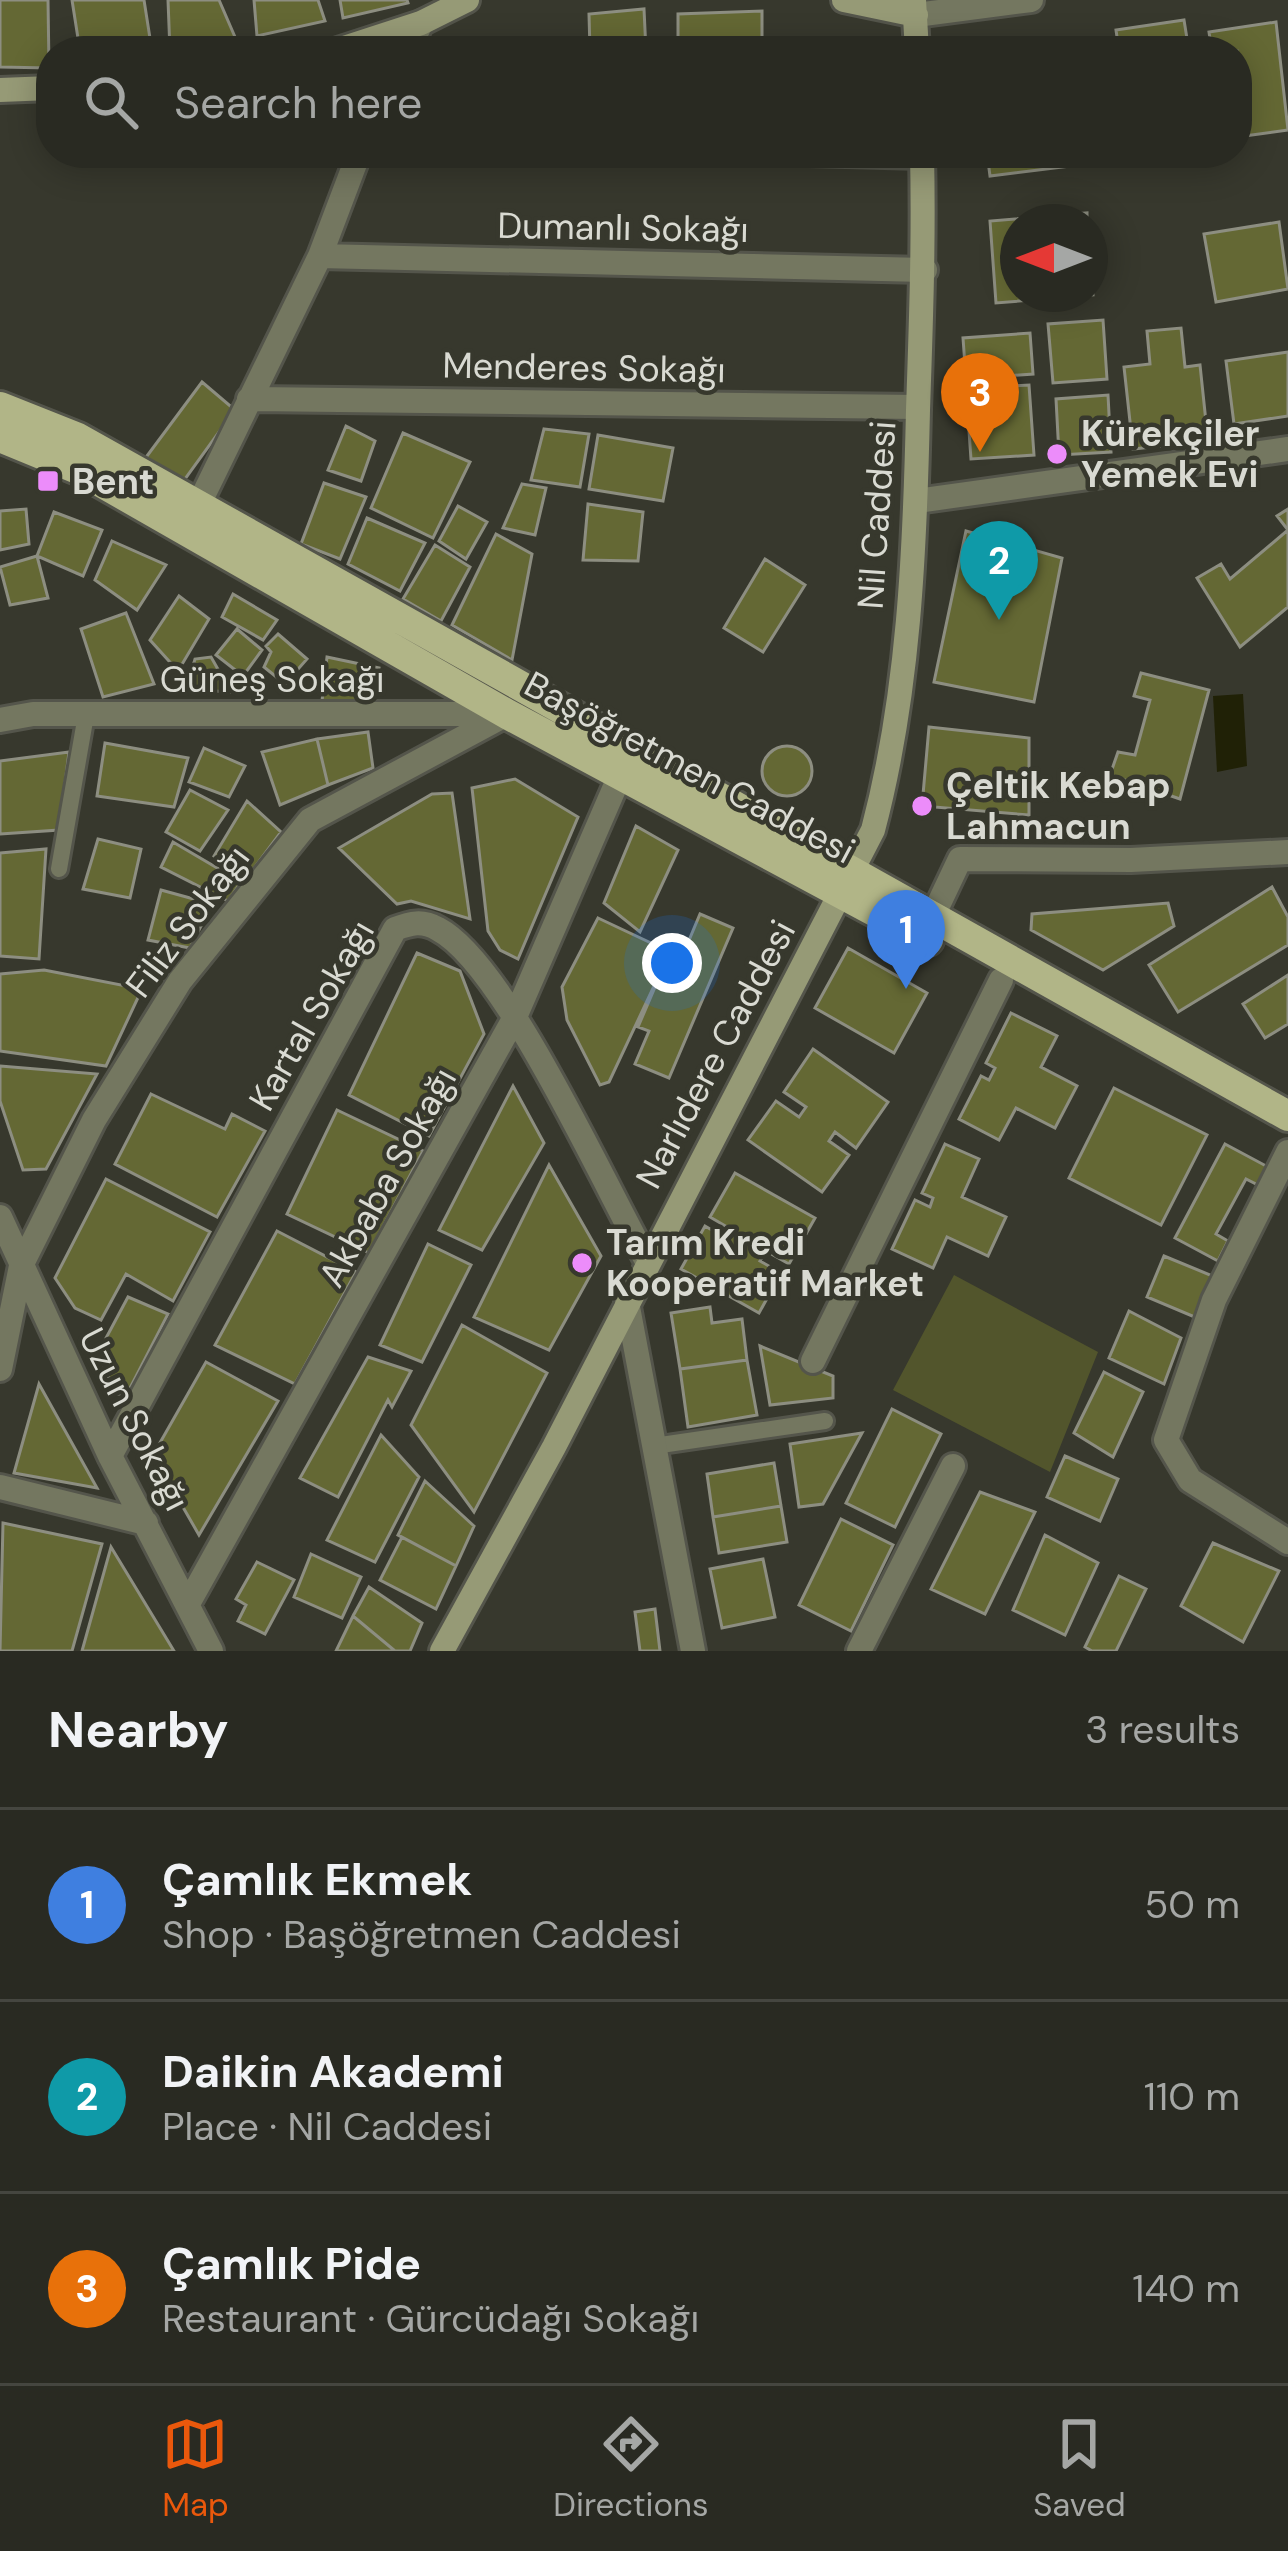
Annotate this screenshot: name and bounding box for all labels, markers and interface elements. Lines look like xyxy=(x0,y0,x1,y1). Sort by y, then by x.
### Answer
search box xyxy=(36,36,1252,168)
icon: search xyxy=(78,69,144,135)
text: Search here xyxy=(174,73,422,132)
street label: Dumanlı Sokağı xyxy=(497,202,749,253)
north arrow xyxy=(1000,204,1108,312)
street label: Menderes Sokağı xyxy=(442,342,726,393)
pin: 3 xyxy=(941,353,1019,452)
place label: Kürekçiler Yemek Evi xyxy=(1081,410,1260,498)
street label: Nil Caddesi xyxy=(846,419,907,611)
marker: Kürekçiler Yemek Evi xyxy=(1044,441,1070,467)
place label: Bent xyxy=(72,458,154,505)
marker: Bent xyxy=(35,468,61,494)
pin: 2 xyxy=(960,521,1038,620)
street label: Güneş Sokağı xyxy=(160,656,384,703)
street label: Başöğretmen Caddesi xyxy=(517,661,863,874)
place label: Çeltik Kebap Lahmacun xyxy=(946,762,1170,850)
marker: Çeltik Kebap Lahmacun xyxy=(909,793,935,819)
street label: Filiz Sokağı xyxy=(115,836,260,1007)
pin: 1 xyxy=(867,890,945,989)
street label: Kartal Sokağı xyxy=(238,912,385,1119)
street label: Narlıdere Caddesi xyxy=(625,912,806,1196)
your location xyxy=(642,933,702,993)
street label: Akbaba Sokağı xyxy=(308,1059,467,1295)
place label: Tarım Kredi Kooperatif Market xyxy=(606,1219,924,1307)
marker: Tarım Kredi Kooperatif Market xyxy=(569,1250,595,1276)
street label: Uzun Sokağı xyxy=(68,1320,201,1518)
text: Nearby xyxy=(48,1696,229,1763)
text: 3 results xyxy=(1085,1704,1240,1755)
text: Çamlık Ekmek xyxy=(162,1850,472,1909)
text: 1 xyxy=(80,1879,94,1930)
text: 50 m xyxy=(1144,1879,1240,1930)
text: Shop · Başöğretmen Caddesi xyxy=(162,1909,681,1960)
text: Daikin Akademi xyxy=(162,2042,504,2101)
text: 2 xyxy=(76,2071,98,2122)
text: 110 m xyxy=(1144,2071,1240,2122)
text: Place · Nil Caddesi xyxy=(162,2101,492,2152)
text: Çamlık Pide xyxy=(162,2234,421,2293)
text: 3 xyxy=(75,2263,99,2314)
text: 140 m xyxy=(1132,2263,1240,2314)
text: Restaurant · Gürcüdağı Sokağı xyxy=(162,2293,699,2344)
tab: Map xyxy=(162,2411,229,2526)
tab: Directions xyxy=(553,2411,709,2526)
tab: Saved xyxy=(1033,2411,1126,2526)

